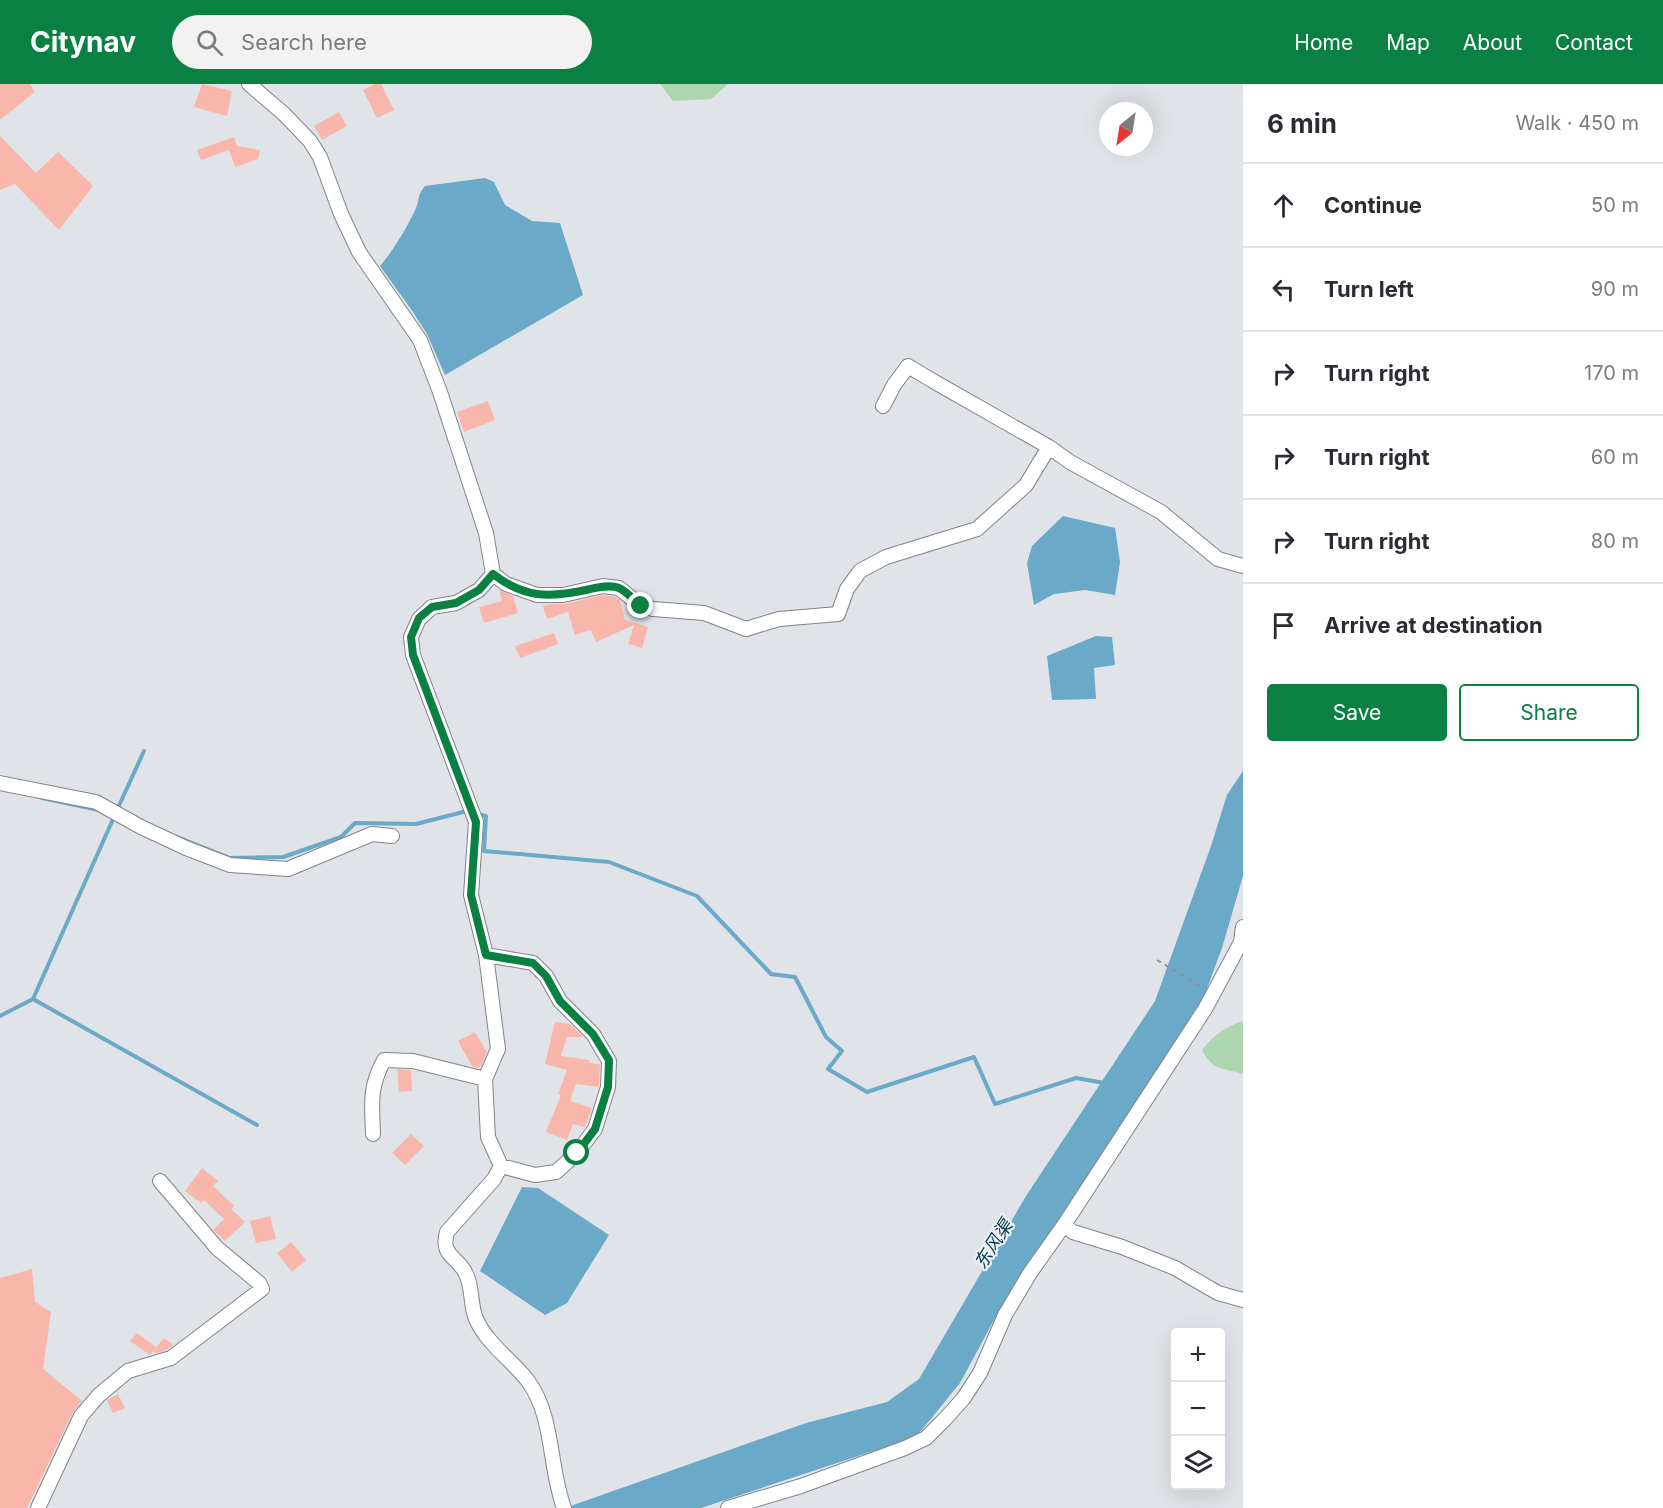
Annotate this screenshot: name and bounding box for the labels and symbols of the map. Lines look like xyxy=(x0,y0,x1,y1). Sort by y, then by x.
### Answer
north arrow xyxy=(1099,102,1153,156)
route end xyxy=(627,592,653,618)
route start xyxy=(563,1139,589,1165)
water label: 东风渠 xyxy=(969,1213,1018,1272)

